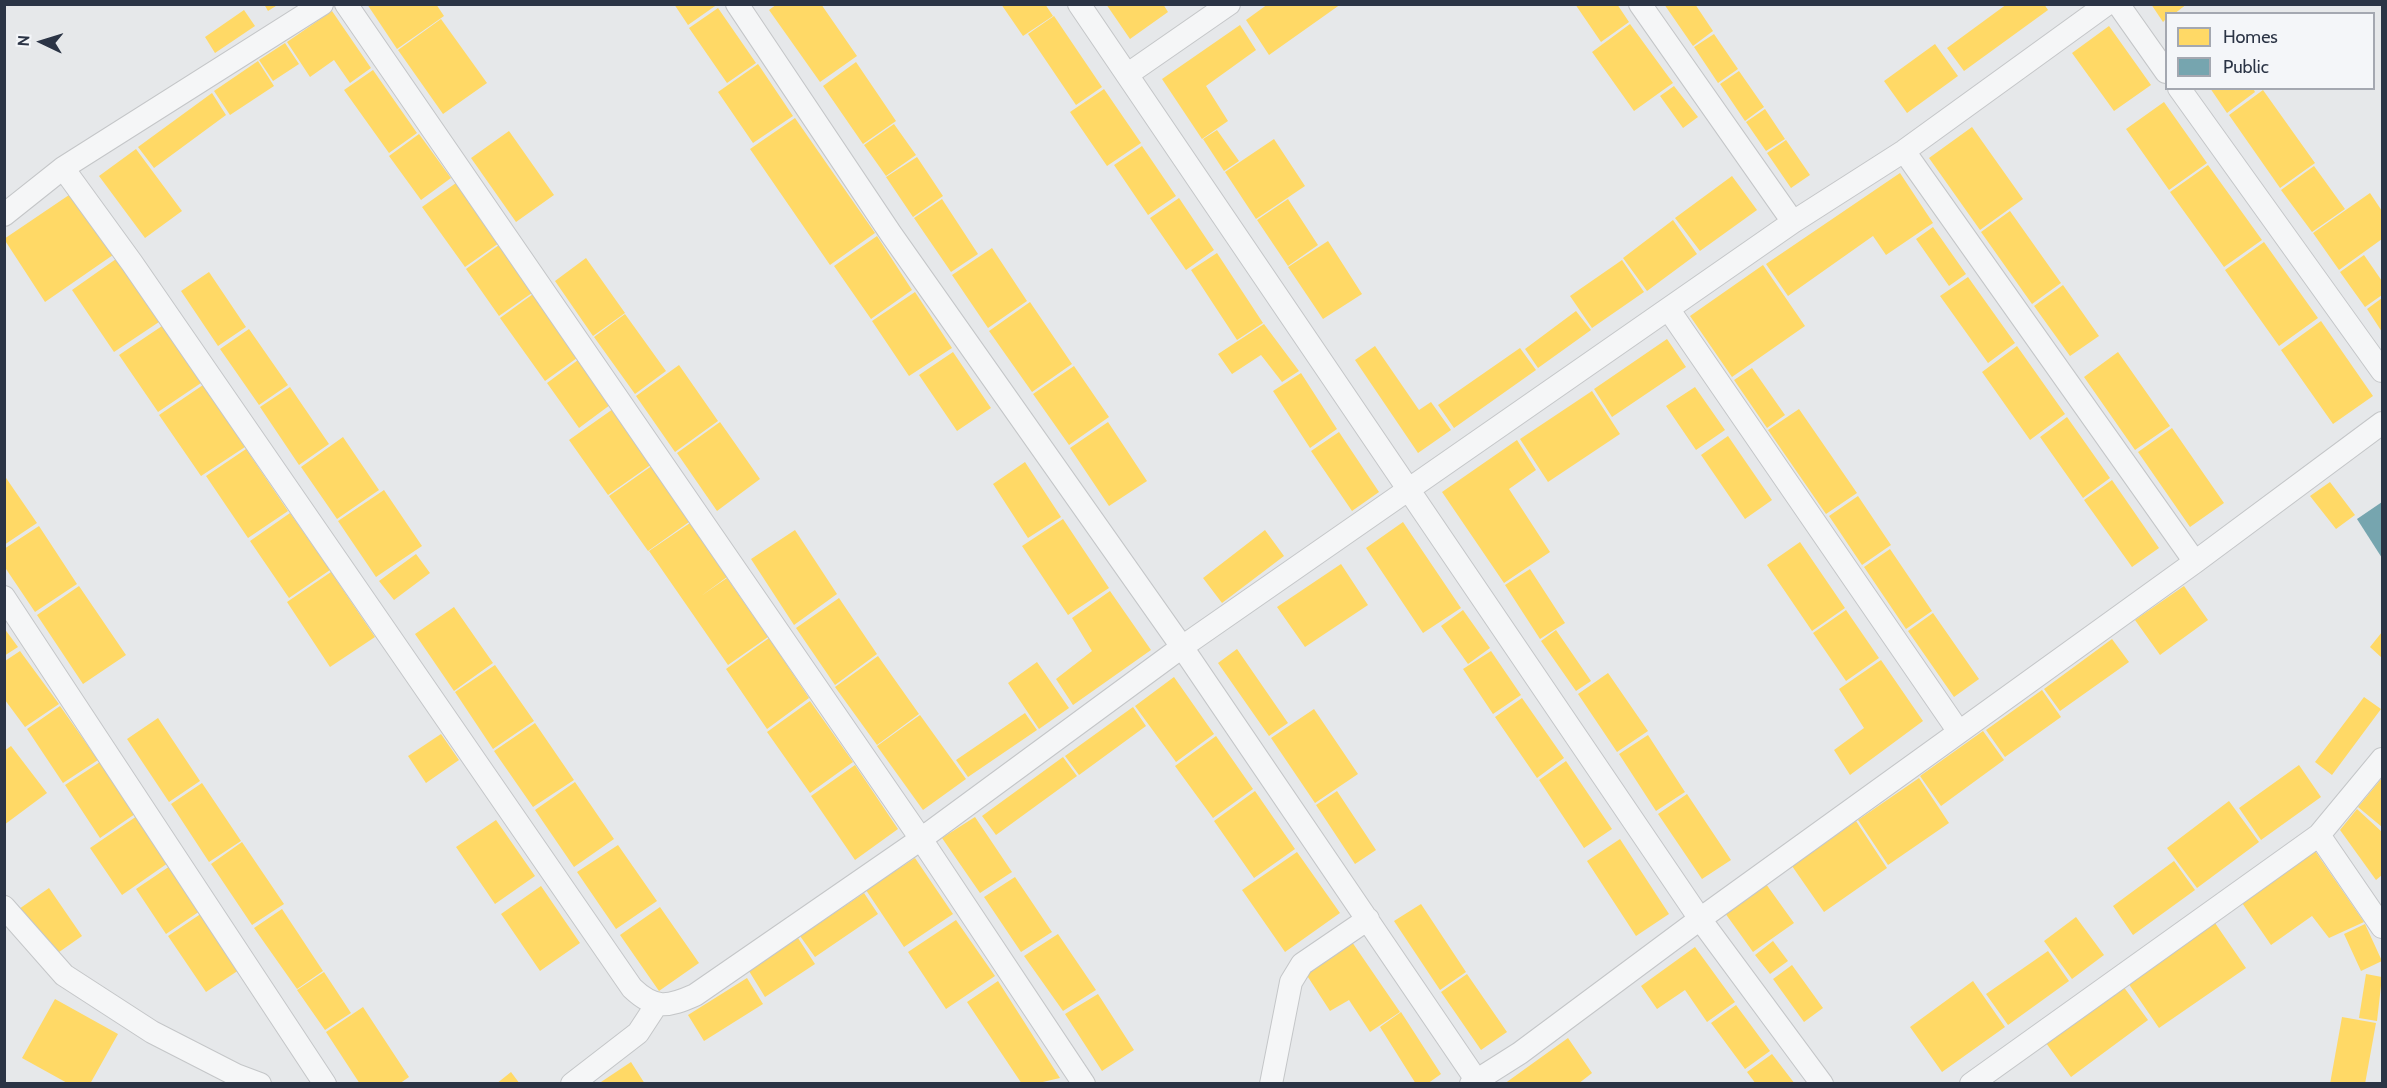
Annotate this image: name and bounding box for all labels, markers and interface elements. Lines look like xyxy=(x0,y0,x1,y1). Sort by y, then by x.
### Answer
north arrow xyxy=(12,12,72,72)
legend xyxy=(2165,12,2375,90)
text: Homes xyxy=(2223,26,2278,48)
text: N xyxy=(14,34,33,47)
text: Public xyxy=(2223,56,2269,78)

